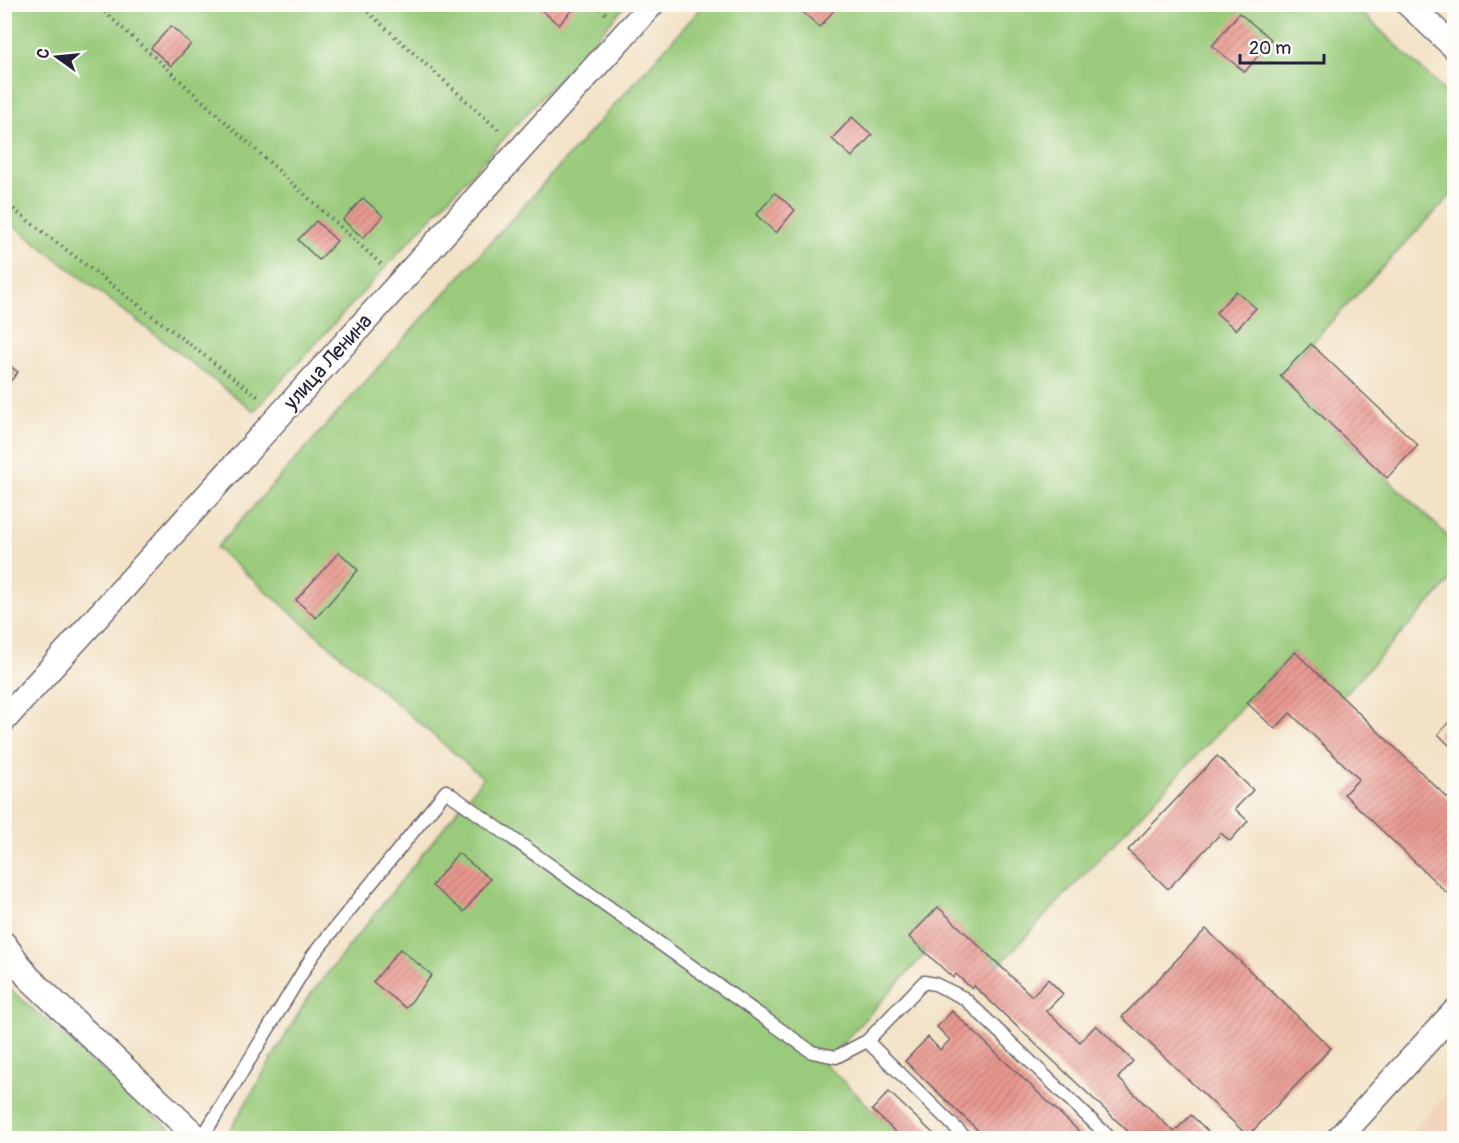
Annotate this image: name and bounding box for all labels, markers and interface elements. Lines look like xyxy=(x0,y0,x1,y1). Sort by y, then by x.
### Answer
north arrow xyxy=(27,27,87,87)
scale bar xyxy=(1240,27,1324,65)
text: 20 m xyxy=(1249,37,1291,60)
text: С xyxy=(33,46,54,61)
street label: улица Ленина xyxy=(277,308,378,416)

